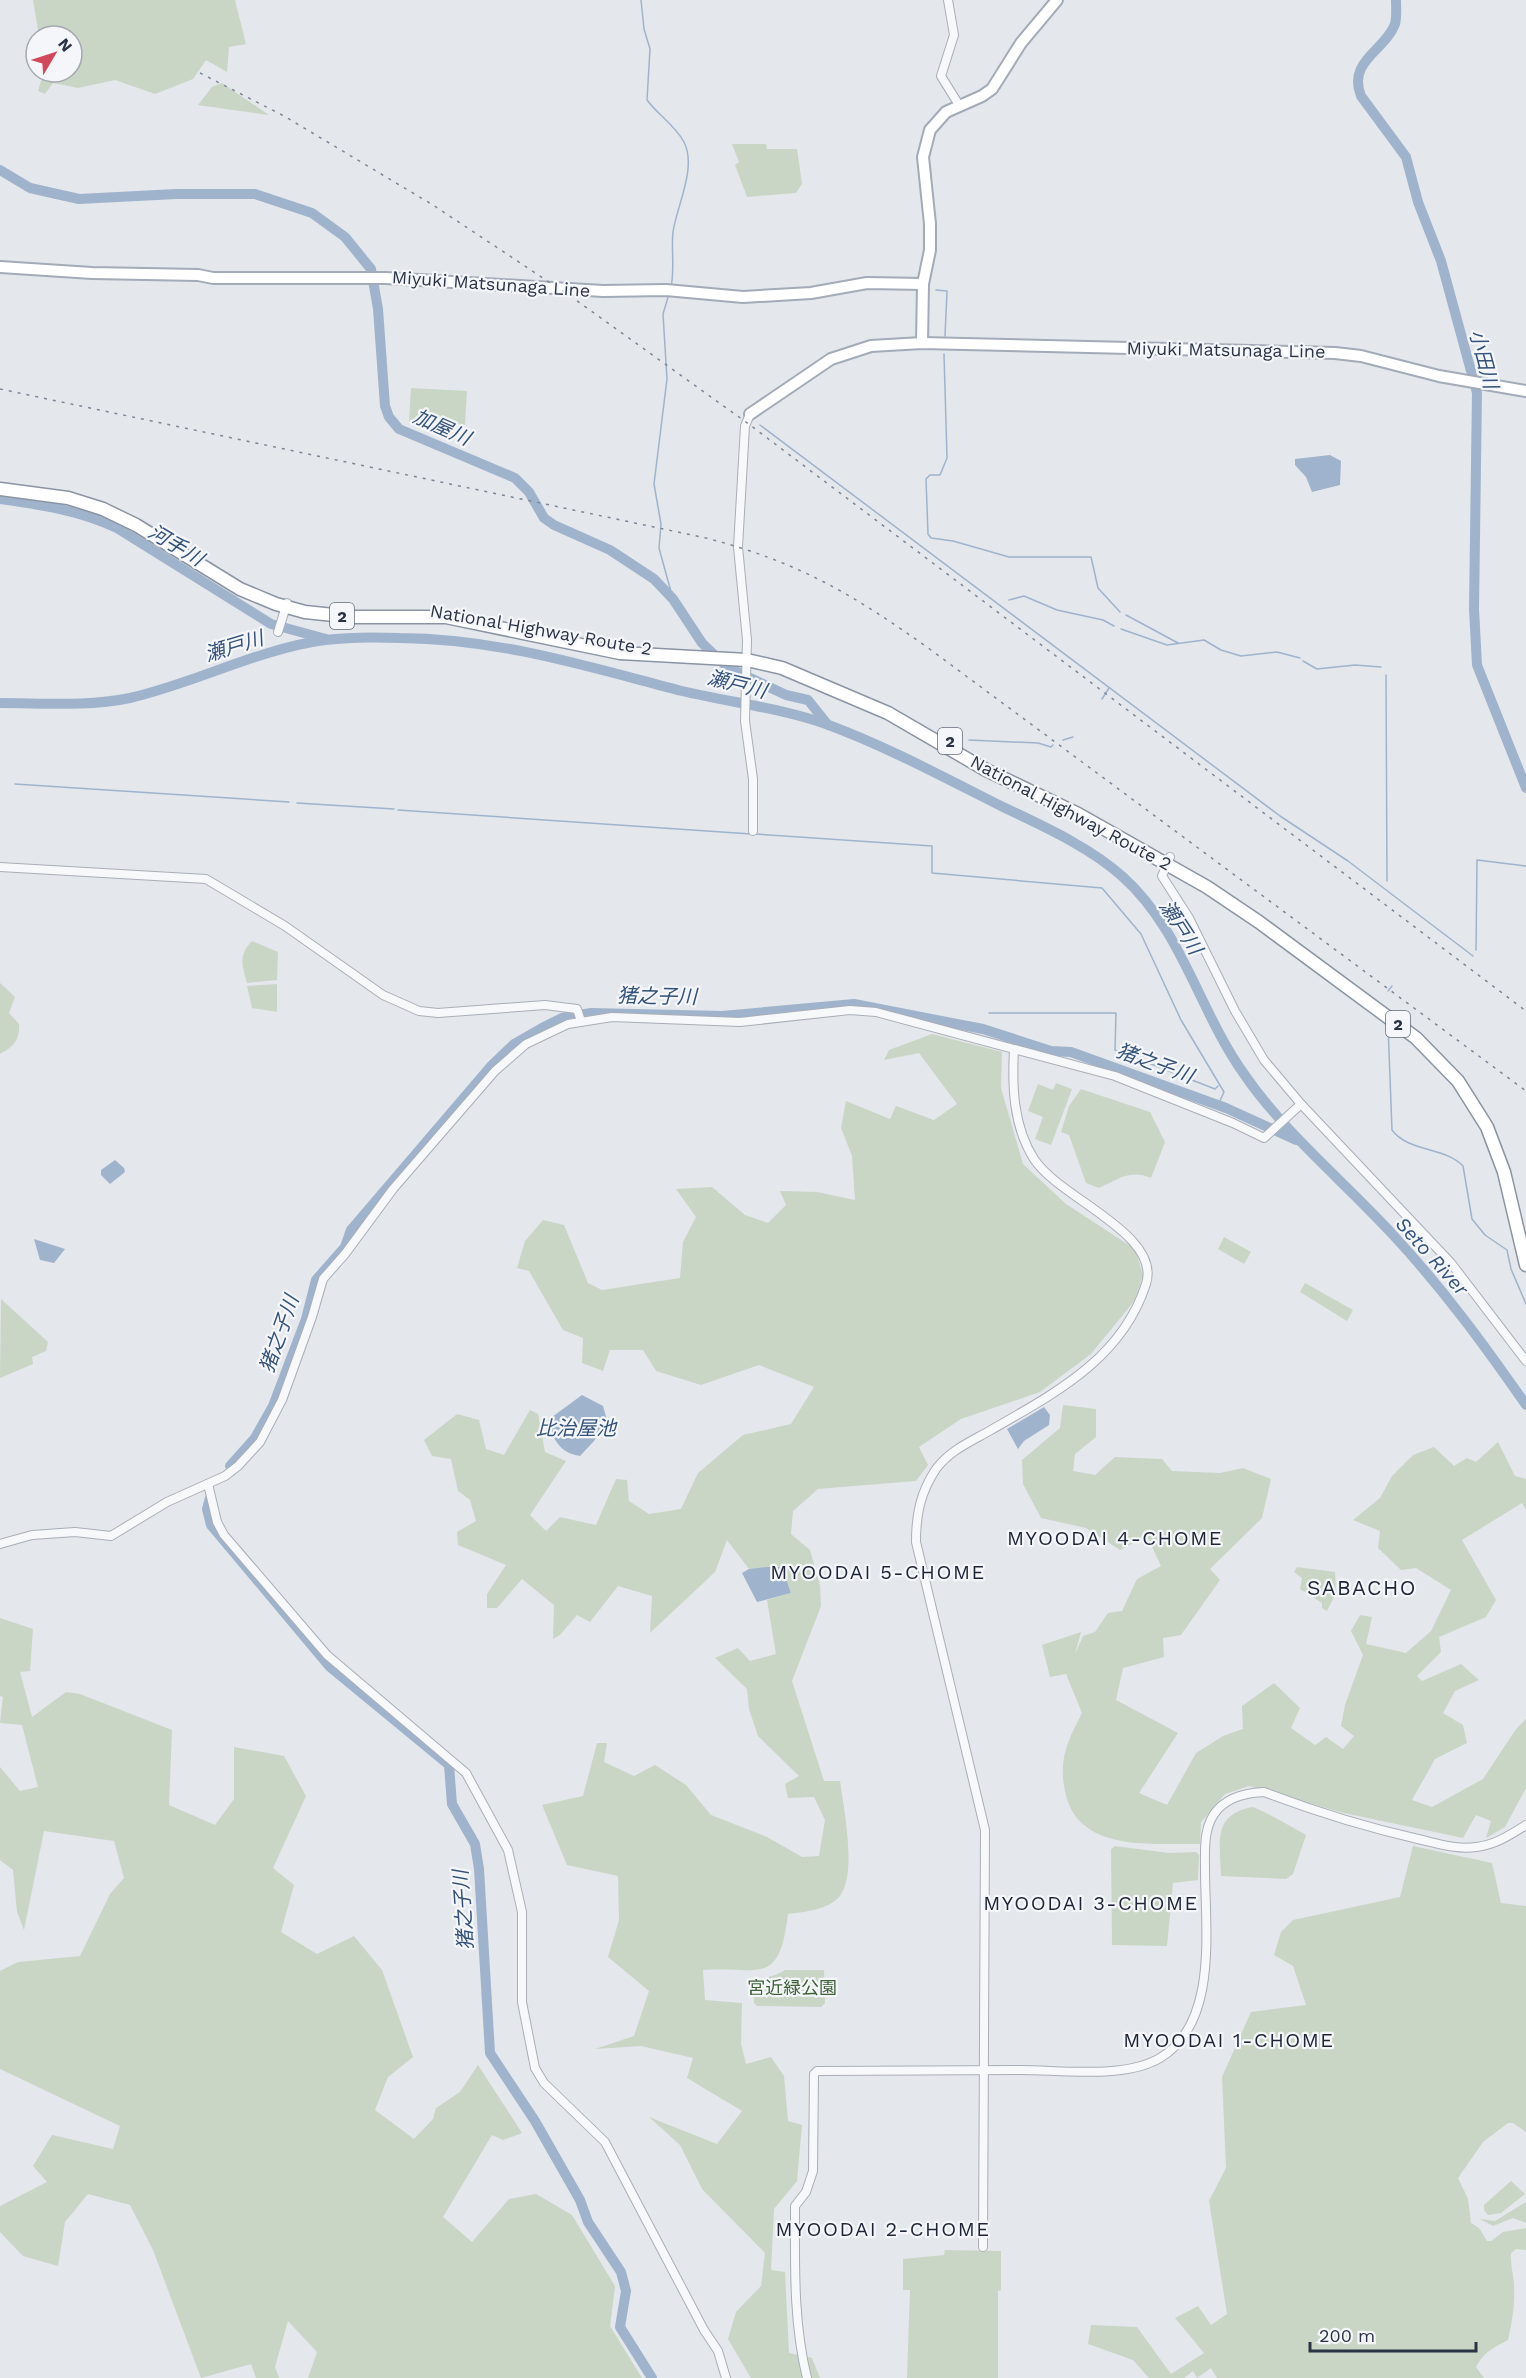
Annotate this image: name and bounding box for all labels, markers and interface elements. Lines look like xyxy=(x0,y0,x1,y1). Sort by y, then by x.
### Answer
north arrow xyxy=(24,24,84,84)
text: N xyxy=(54,34,76,55)
street label: Miyuki Matsunaga Line xyxy=(391,266,591,301)
water label: 小田川 xyxy=(1465,327,1504,393)
street label: Miyuki Matsunaga Line xyxy=(1126,337,1326,362)
water label: 加屋川 xyxy=(410,404,476,451)
water label: 河手川 xyxy=(144,519,210,572)
street label: National Highway Route 2 xyxy=(429,600,654,659)
road number: 2 xyxy=(330,603,354,629)
water label: 瀬戸川 xyxy=(202,625,268,666)
water label: 瀬戸川 xyxy=(705,665,771,703)
road number: 2 xyxy=(938,728,962,754)
street label: National Highway Route 2 xyxy=(967,751,1175,875)
water label: 瀬戸川 xyxy=(1155,895,1208,960)
water label: 猪之子川 xyxy=(617,983,699,1009)
road number: 2 xyxy=(1386,1011,1410,1037)
water label: 猪之子川 xyxy=(1113,1038,1199,1089)
water label: Seto River xyxy=(1390,1212,1474,1301)
water label: 猪之子川 xyxy=(255,1290,304,1376)
water label: 比治屋池 xyxy=(536,1416,618,1440)
district label: MYOODAI 4-CHOME xyxy=(1007,1526,1223,1550)
district label: MYOODAI 5-CHOME xyxy=(770,1560,986,1584)
district label: SABACHO xyxy=(1307,1575,1417,1600)
water label: 猪之子川 xyxy=(448,1867,478,1951)
district label: MYOODAI 3-CHOME xyxy=(983,1891,1199,1915)
park label: 宮近緑公園 xyxy=(747,1977,837,1998)
district label: MYOODAI 1-CHOME xyxy=(1123,2028,1335,2052)
district label: MYOODAI 2-CHOME xyxy=(775,2217,991,2241)
scale bar xyxy=(1310,2315,1476,2353)
text: 200 m xyxy=(1319,2325,1375,2346)

